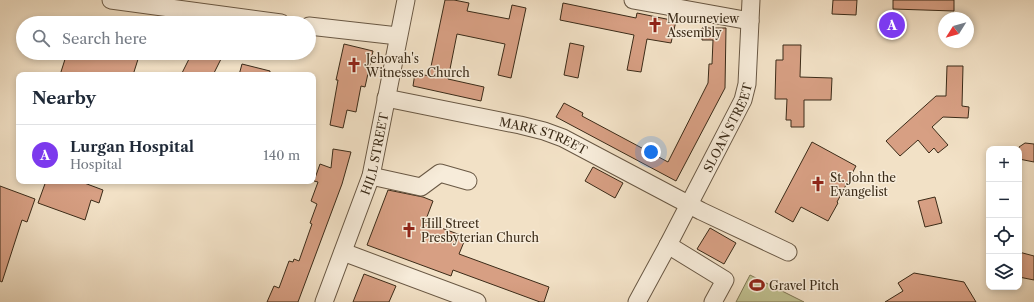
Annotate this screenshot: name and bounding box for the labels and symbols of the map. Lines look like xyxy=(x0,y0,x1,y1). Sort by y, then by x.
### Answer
pin: A xyxy=(879,10,905,40)
place label: Mourneview Assembly xyxy=(666,11,740,40)
north arrow xyxy=(938,12,974,48)
church icon: Mourneview Assembly xyxy=(646,16,664,34)
place label: Jehovah's Witnesses Church xyxy=(364,51,470,80)
church icon: Jehovah's Witnesses Church xyxy=(345,56,363,74)
street label: SLOAN STREET xyxy=(700,81,755,174)
street label: HILL STREET xyxy=(357,111,391,197)
street label: MARK STREET xyxy=(498,114,590,157)
your location xyxy=(641,142,661,162)
place label: St. John the Evangelist xyxy=(830,170,896,199)
church icon: St. John the Evangelist xyxy=(809,175,827,193)
place label: Hill Street Presbyterian Church xyxy=(421,216,539,245)
church icon: Hill Street Presbyterian Church xyxy=(400,221,418,239)
sports icon: Gravel Pitch xyxy=(748,276,766,294)
place label: Gravel Pitch xyxy=(769,278,839,293)

